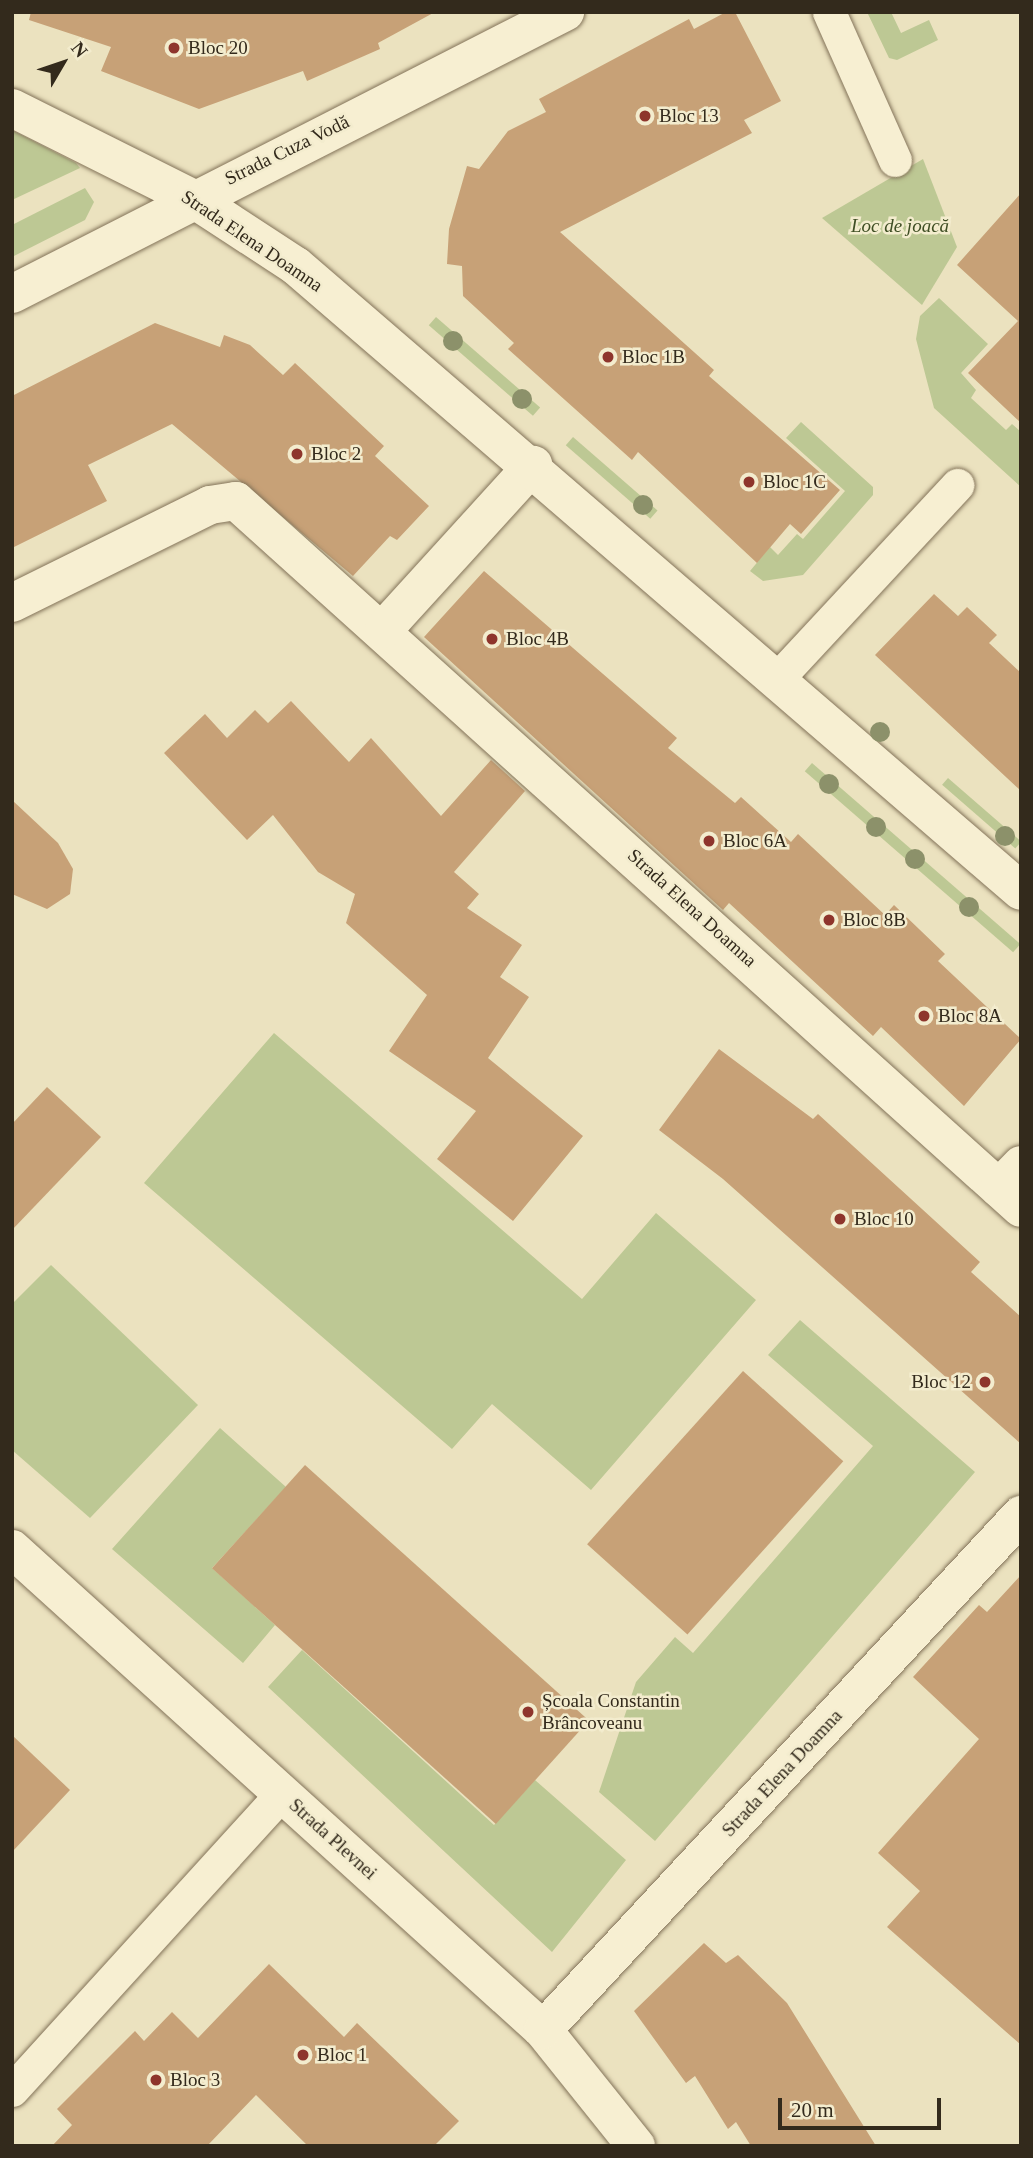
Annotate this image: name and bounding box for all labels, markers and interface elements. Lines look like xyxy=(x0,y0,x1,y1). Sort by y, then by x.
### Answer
north arrow xyxy=(28,28,98,98)
place label: Bloc 20 xyxy=(188,37,248,59)
text: N xyxy=(67,38,92,61)
marker: Bloc 20 xyxy=(166,40,182,56)
place label: Bloc 13 xyxy=(659,105,719,127)
marker: Bloc 13 xyxy=(637,108,653,124)
street label: Strada Cuza Vodă xyxy=(221,110,353,190)
street label: Strada Elena Doamna xyxy=(177,185,327,297)
park label: Loc de joacă xyxy=(851,215,949,237)
place label: Bloc 1B xyxy=(622,346,685,368)
marker: Bloc 1B xyxy=(600,349,616,365)
place label: Bloc 2 xyxy=(311,443,361,465)
marker: Bloc 2 xyxy=(289,446,305,462)
place label: Bloc 1C xyxy=(763,471,826,493)
marker: Bloc 1C xyxy=(741,474,757,490)
place label: Bloc 4B xyxy=(506,628,569,650)
marker: Bloc 4B xyxy=(484,631,500,647)
place label: Bloc 6A xyxy=(723,830,787,852)
marker: Bloc 6A xyxy=(701,833,717,849)
street label: Strada Elena Doamna xyxy=(623,844,761,972)
place label: Bloc 8B xyxy=(843,909,906,931)
marker: Bloc 8B xyxy=(821,912,837,928)
place label: Bloc 8A xyxy=(938,1005,1002,1027)
marker: Bloc 8A xyxy=(916,1008,932,1024)
place label: Bloc 10 xyxy=(854,1208,914,1230)
marker: Bloc 10 xyxy=(832,1211,848,1227)
place label: Bloc 12 xyxy=(911,1371,971,1393)
marker: Bloc 12 xyxy=(977,1374,993,1390)
place label: Școala Constantin Brâncoveanu xyxy=(542,1690,680,1734)
marker: Școala Constantin Brâncoveanu xyxy=(520,1704,536,1720)
street label: Strada Elena Doamna xyxy=(717,1705,847,1841)
street label: Strada Plevnei xyxy=(284,1794,382,1884)
place label: Bloc 1 xyxy=(317,2044,367,2066)
marker: Bloc 1 xyxy=(295,2047,311,2063)
place label: Bloc 3 xyxy=(170,2069,220,2091)
marker: Bloc 3 xyxy=(148,2072,164,2088)
scale bar xyxy=(781,2084,944,2128)
text: 20 m xyxy=(791,2098,834,2122)

